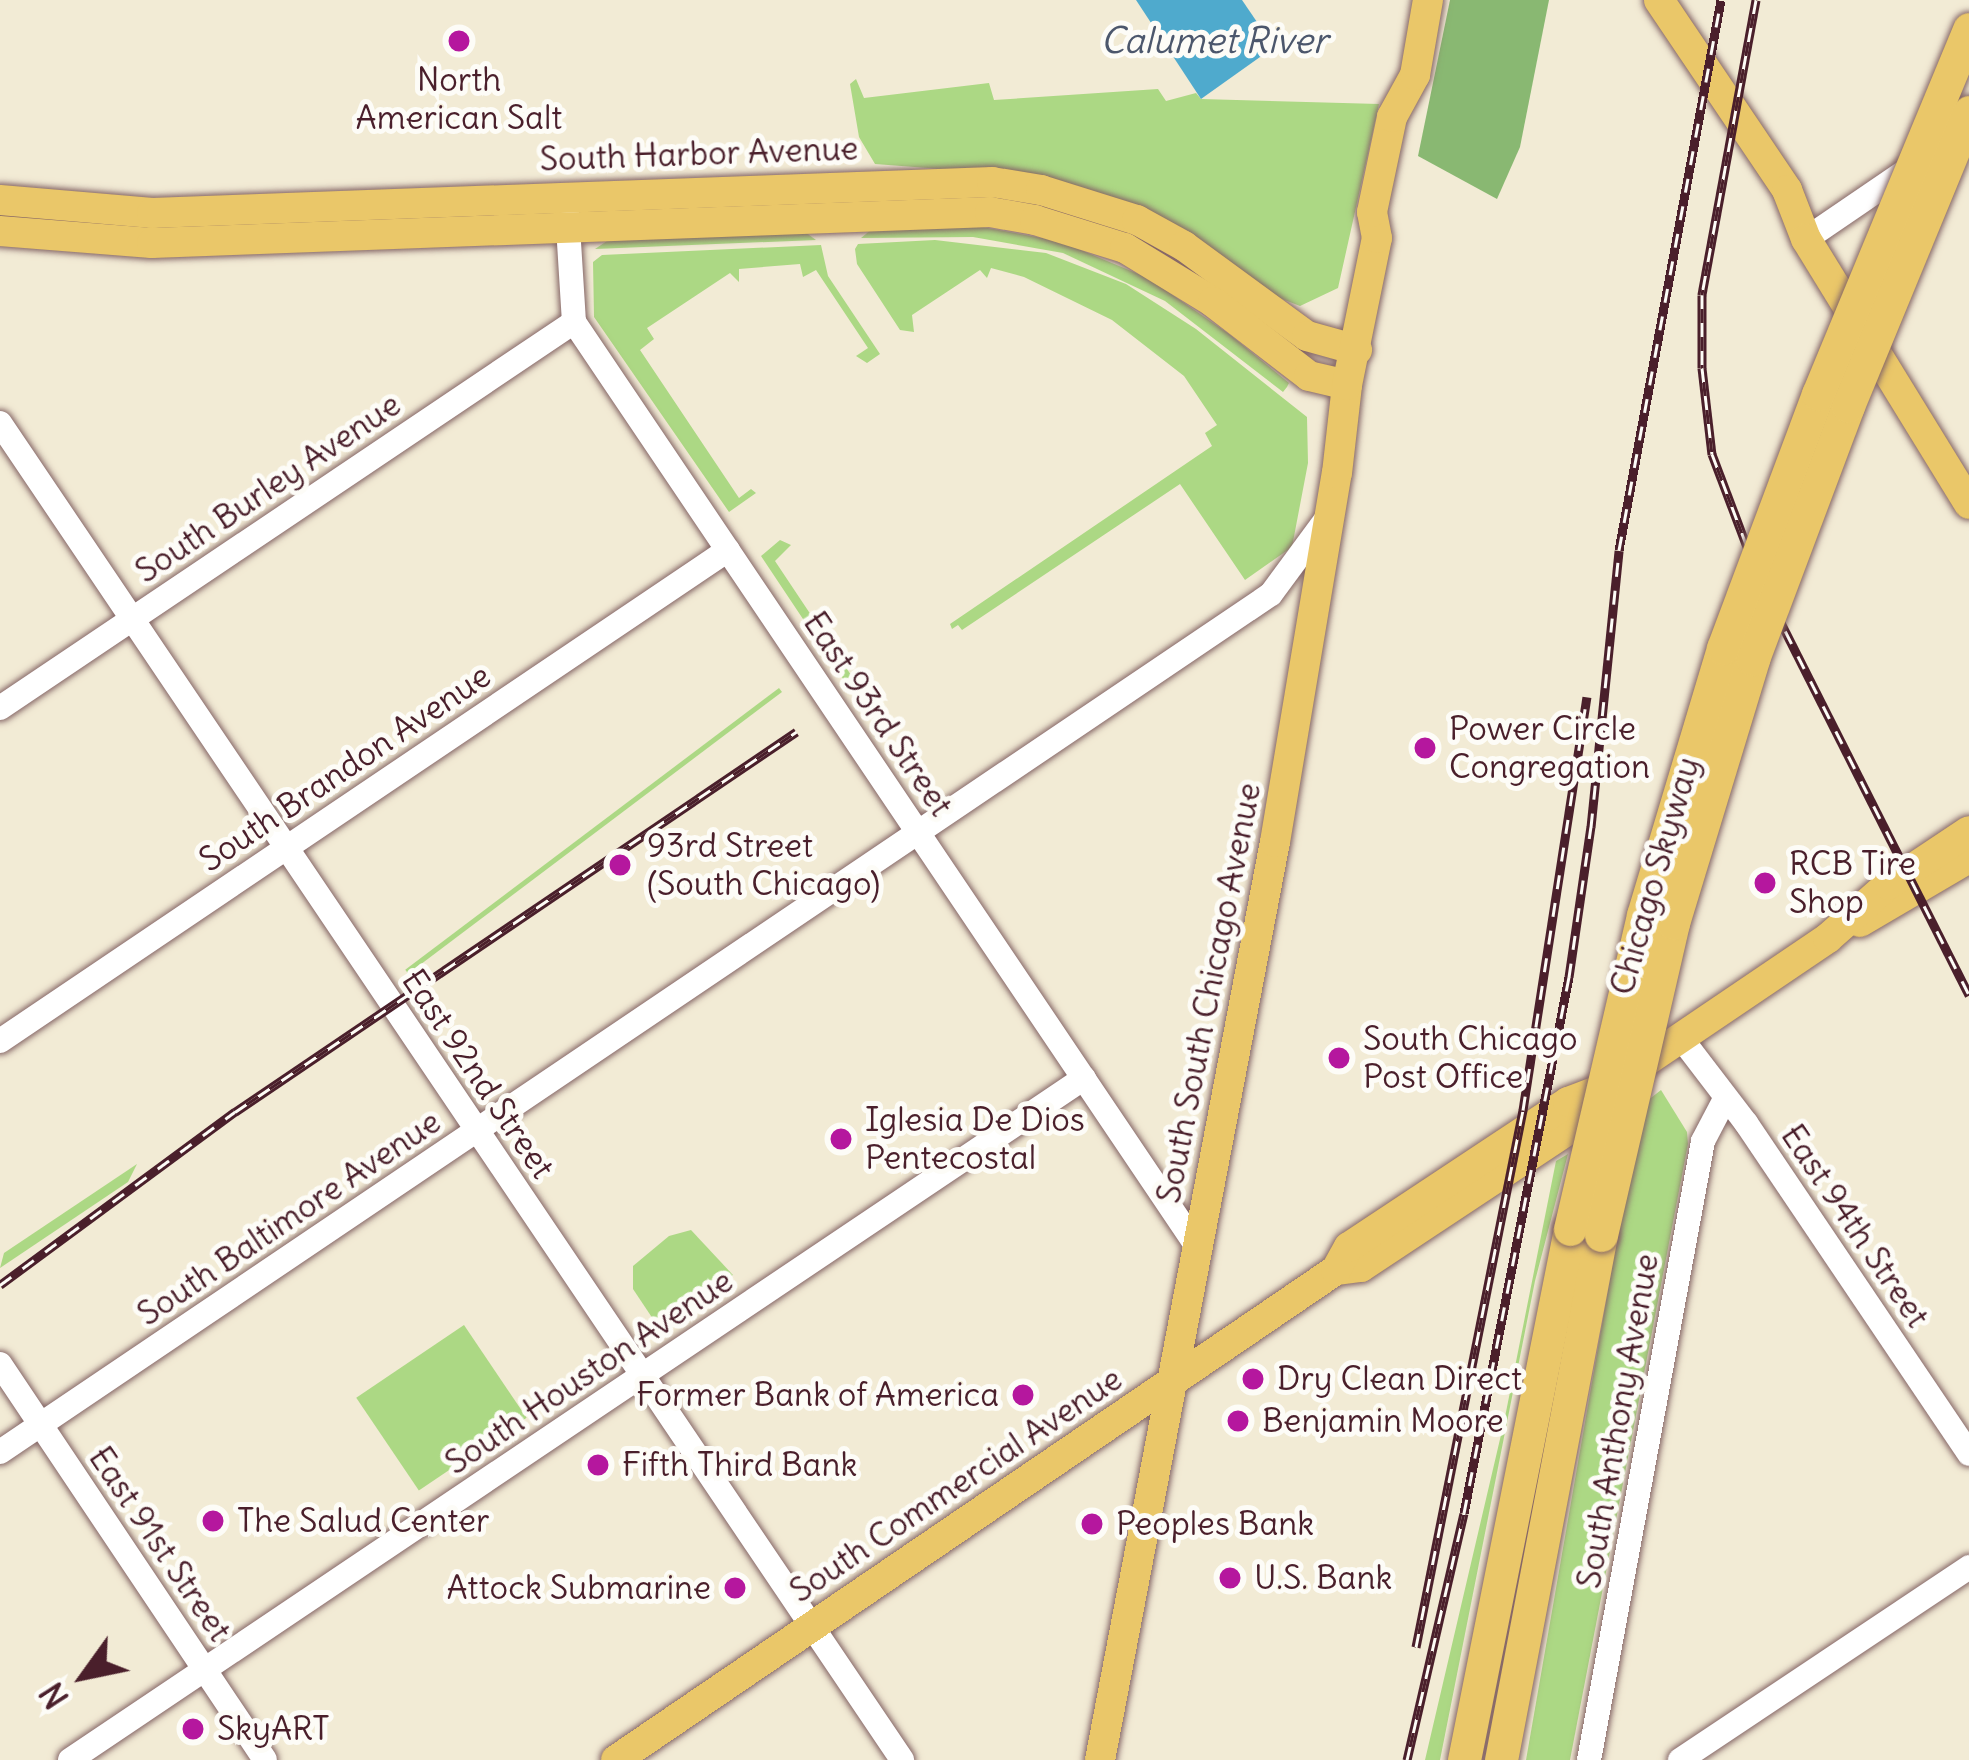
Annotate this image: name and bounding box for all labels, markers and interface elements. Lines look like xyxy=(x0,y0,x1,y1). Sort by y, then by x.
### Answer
water label: Calumet River xyxy=(1100,19,1328,63)
marker: North American Salt xyxy=(446,28,472,54)
place label: North American Salt xyxy=(356,60,562,138)
street label: South Harbor Avenue xyxy=(539,129,859,179)
street label: South Burley Avenue xyxy=(128,385,408,591)
street label: East 93rd Street xyxy=(795,604,961,824)
street label: South Brandon Avenue xyxy=(192,656,498,880)
place label: Power Circle Congregation xyxy=(1449,709,1650,787)
marker: Power Circle Congregation xyxy=(1412,735,1438,761)
street label: Chicago Skyway xyxy=(1602,753,1708,999)
street label: South South Chicago Avenue xyxy=(1149,780,1269,1206)
place label: 93rd Street (South Chicago) xyxy=(647,826,880,904)
place label: RCB Tire Shop xyxy=(1789,844,1916,922)
marker: 93rd Street (South Chicago) xyxy=(604,849,636,881)
marker: RCB Tire Shop xyxy=(1752,870,1778,896)
street label: East 92nd Street xyxy=(394,962,562,1186)
place label: South Chicago Post Office xyxy=(1363,1019,1578,1097)
marker: South Chicago Post Office xyxy=(1326,1045,1352,1071)
place label: Iglesia De Dios Pentecostal xyxy=(865,1100,1085,1178)
street label: South Baltimore Avenue xyxy=(130,1102,448,1334)
street label: East 94th Street xyxy=(1773,1117,1937,1335)
marker: Iglesia De Dios Pentecostal xyxy=(828,1126,854,1152)
street label: South Anthony Avenue xyxy=(1569,1251,1667,1591)
street label: South Houston Avenue xyxy=(438,1261,740,1483)
street label: South Commercial Avenue xyxy=(783,1359,1129,1611)
place label: Dry Clean Direct xyxy=(1277,1359,1522,1399)
marker: Dry Clean Direct xyxy=(1240,1366,1266,1392)
place label: Former Bank of America xyxy=(636,1375,999,1415)
marker: Former Bank of America xyxy=(1010,1382,1036,1408)
place label: Benjamin Moore xyxy=(1262,1401,1504,1441)
marker: Benjamin Moore xyxy=(1225,1408,1251,1434)
street label: East 91st Street xyxy=(80,1439,240,1649)
place label: Fifth Third Bank xyxy=(622,1445,857,1485)
marker: Fifth Third Bank xyxy=(585,1452,611,1478)
place label: The Salud Center xyxy=(237,1501,489,1541)
place label: Peoples Bank xyxy=(1116,1504,1314,1544)
marker: The Salud Center xyxy=(200,1508,226,1534)
marker: Peoples Bank xyxy=(1079,1511,1105,1537)
place label: U.S. Bank xyxy=(1254,1558,1392,1598)
marker: U.S. Bank xyxy=(1217,1565,1243,1591)
place label: Attock Submarine xyxy=(446,1568,711,1608)
marker: Attock Submarine xyxy=(722,1575,748,1601)
north arrow xyxy=(24,1616,144,1736)
text: N xyxy=(30,1675,78,1717)
place label: SkyART xyxy=(217,1709,330,1749)
marker: SkyART xyxy=(180,1716,206,1742)

